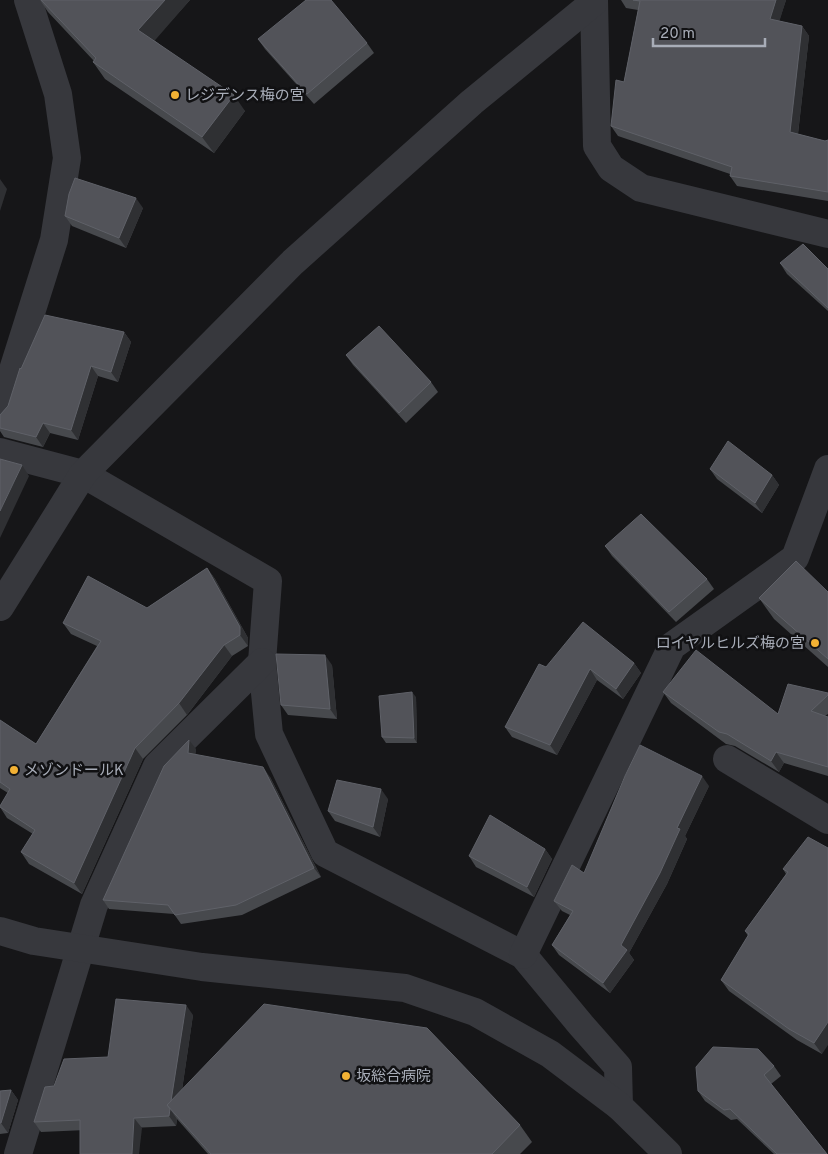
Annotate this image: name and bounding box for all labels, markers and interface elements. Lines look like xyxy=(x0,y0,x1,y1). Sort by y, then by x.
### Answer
scale bar xyxy=(653,15,766,47)
text: 20 m xyxy=(660,25,695,44)
place label: レジデンス梅の宮 xyxy=(185,86,305,106)
marker: レジデンス梅の宮 xyxy=(169,89,181,101)
place label: ロイヤルヒルズ梅の宮 xyxy=(655,634,805,654)
marker: ロイヤルヒルズ梅の宮 xyxy=(809,637,821,649)
place label: メゾンドールK xyxy=(24,762,124,781)
marker: メゾンドールK xyxy=(8,764,20,776)
place label: 坂総合病院 xyxy=(356,1068,431,1087)
marker: 坂総合病院 xyxy=(340,1070,352,1082)

